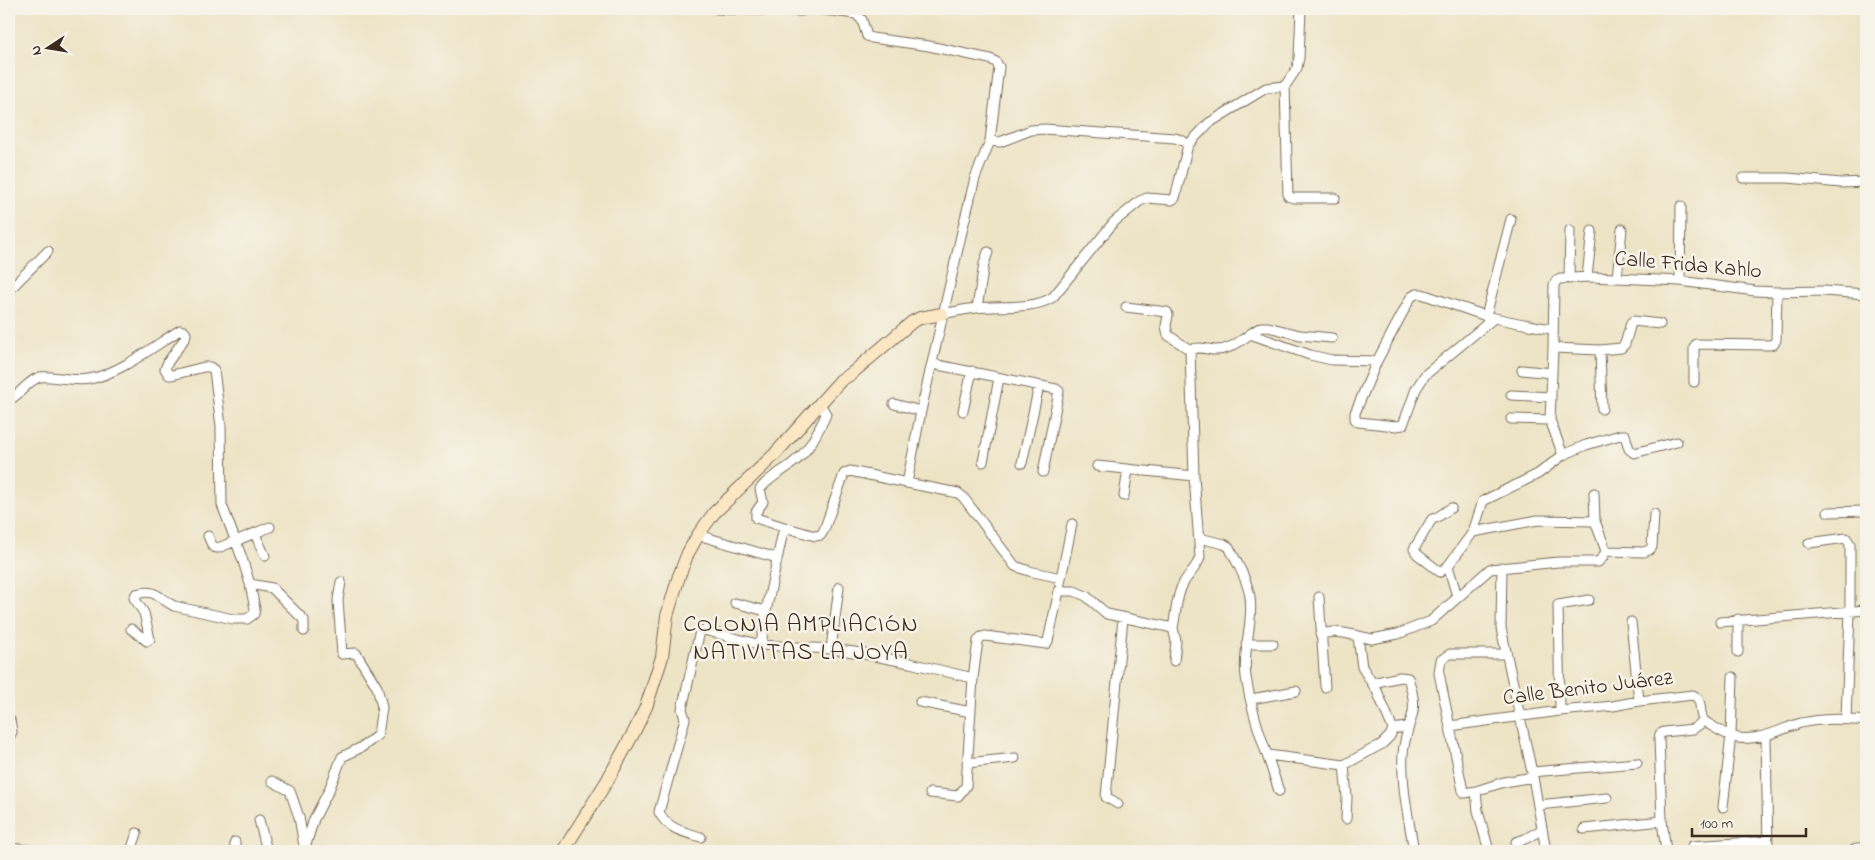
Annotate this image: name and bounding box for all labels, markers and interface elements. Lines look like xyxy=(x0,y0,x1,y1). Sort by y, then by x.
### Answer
north arrow xyxy=(22,22,72,72)
text: N xyxy=(25,44,48,57)
street label: Calle Frida Kahlo xyxy=(1613,244,1763,288)
district label: COLONIA AMPLIACIÓN NATIVITAS LA JOYA xyxy=(683,608,919,671)
street label: Calle Benito Juárez xyxy=(1501,663,1675,715)
scale bar xyxy=(1692,805,1806,837)
text: 100 m xyxy=(1700,813,1733,835)

